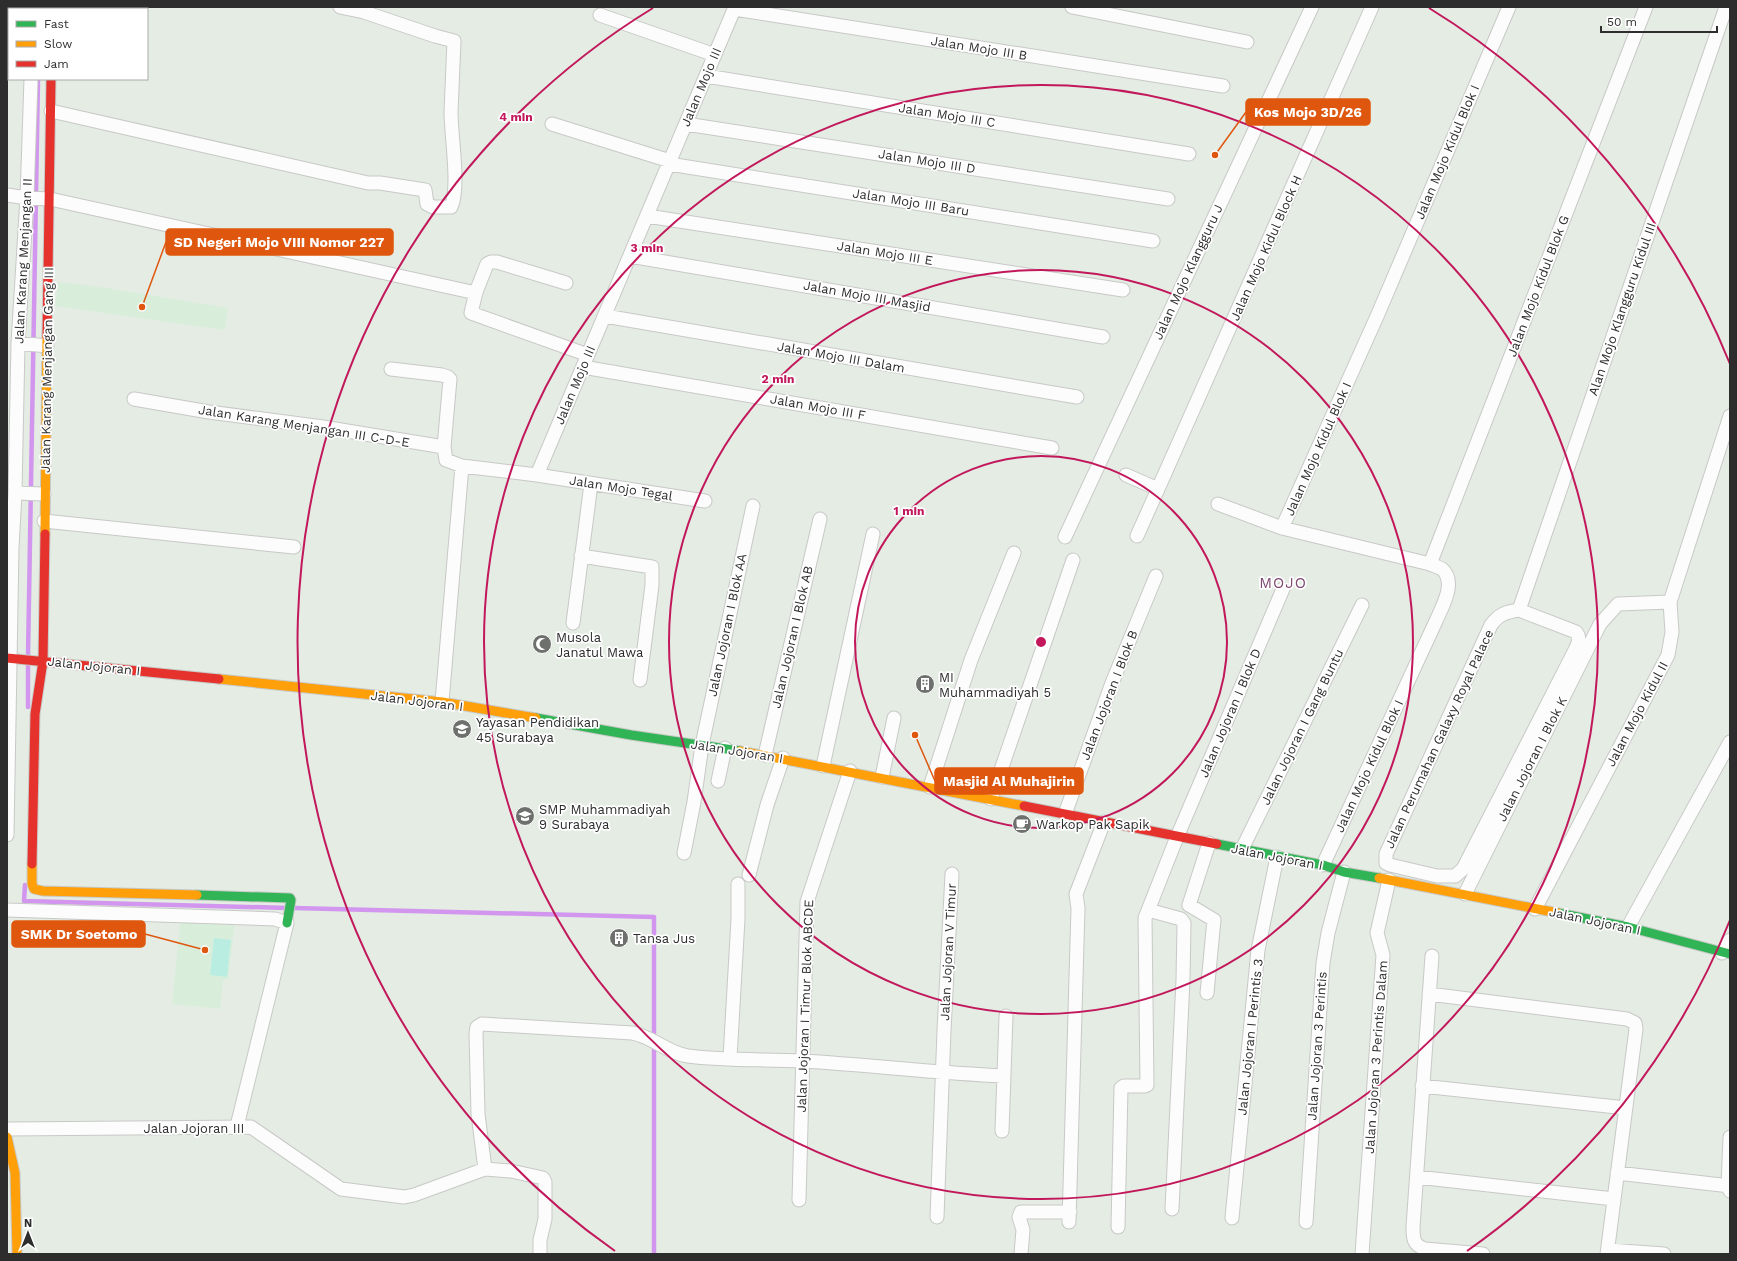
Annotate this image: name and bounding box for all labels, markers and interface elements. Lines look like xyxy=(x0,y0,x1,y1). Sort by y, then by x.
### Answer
legend xyxy=(8,8,148,80)
scale bar xyxy=(1601,8,1717,34)
text: 50 m xyxy=(1607,15,1637,29)
text: Fast xyxy=(44,17,69,31)
street label: Jalan Mojo III B xyxy=(930,33,1028,63)
text: Slow xyxy=(44,37,72,51)
street label: Jalan Mojo III xyxy=(678,45,724,129)
text: Jam xyxy=(44,57,69,71)
street label: Jalan Mojo Kidul Blok I xyxy=(1412,83,1482,221)
callout: Kos Mojo 3D/26 xyxy=(1246,99,1370,125)
street label: Jalan Mojo III C xyxy=(898,100,996,130)
text: Kos Mojo 3D/26 xyxy=(1254,104,1362,120)
text: 4 min xyxy=(499,110,533,124)
street label: Jalan Mojo III D xyxy=(877,146,977,176)
street label: Jalan Mojo Kidul Block H xyxy=(1227,173,1305,323)
street label: Jalan Karang Menjangan II xyxy=(11,178,35,344)
street label: Jalan Mojo III Baru xyxy=(852,185,970,219)
street label: Jalan Mojo Klangguru J xyxy=(1150,202,1226,342)
street label: Jalan Mojo Kidul Blok G xyxy=(1504,213,1572,359)
street label: Alan Mojo Klangguru Kidul III xyxy=(1585,220,1659,398)
callout: SD Negeri Mojo VIII Nomor 227 xyxy=(166,229,393,255)
text: SD Negeri Mojo VIII Nomor 227 xyxy=(174,234,385,250)
street label: Jalan Mojo III E xyxy=(836,238,934,268)
text: 3 min xyxy=(631,241,663,255)
street label: Jalan Karang Menjangan Gang III xyxy=(38,267,56,473)
street label: Jalan Mojo III Masjid xyxy=(802,277,932,315)
street label: Jalan Mojo III Dalam xyxy=(776,338,906,376)
street label: Jalan Mojo III xyxy=(552,343,598,427)
text: 2 min xyxy=(762,372,794,386)
street label: Jalan Mojo Kidul Blok I xyxy=(1282,380,1354,518)
street label: Jalan Mojo III F xyxy=(769,391,867,423)
street label: Jalan Karang Menjangan III C-D-E xyxy=(197,402,411,450)
street label: Jalan Mojo Tegal xyxy=(568,472,674,504)
text: 1 min xyxy=(894,504,924,518)
street label: Jalan Jojoran I Blok AA xyxy=(704,552,750,698)
street label: Jalan Jojoran I Blok AB xyxy=(768,564,816,710)
district label: MOJO xyxy=(1259,574,1307,592)
street label: Jalan Perumahan Galaxy Royal Palace xyxy=(1382,627,1496,851)
street label: Jalan Jojoran I Blok B xyxy=(1077,628,1141,762)
place label: Musola Janatul Mawa xyxy=(556,630,644,660)
mosque icon: Musola Janatul Mawa xyxy=(531,633,553,655)
centre of rings xyxy=(1034,635,1048,649)
street label: Jalan Jojoran I Blok D xyxy=(1196,646,1264,780)
street label: Jalan Jojoran I Gang Buntu xyxy=(1258,647,1346,807)
street label: Jalan Jojoran I xyxy=(47,654,141,678)
street label: Jalan Mojo Kidul II xyxy=(1603,659,1671,769)
place label: MI Muhammadiyah 5 xyxy=(939,670,1051,700)
building icon: MI Muhammadiyah 5 xyxy=(914,673,936,695)
street label: Jalan Jojoran I xyxy=(370,688,464,714)
street label: Jalan Jojoran I Blok K xyxy=(1494,694,1570,824)
street label: Jalan Mojo Kidul Blok I xyxy=(1332,697,1406,835)
place label: Yayasan Pendidikan 45 Surabaya xyxy=(476,715,599,745)
school or university icon: Yayasan Pendidikan 45 Surabaya xyxy=(451,718,473,740)
street label: Jalan Jojoran I xyxy=(690,736,784,766)
callout: Masjid Al Muhajirin xyxy=(935,768,1083,794)
text: Masjid Al Muhajirin xyxy=(943,773,1075,789)
place label: SMP Muhammadiyah 9 Surabaya xyxy=(539,802,671,832)
school or university icon: SMP Muhammadiyah 9 Surabaya xyxy=(514,805,536,827)
cafe icon: Warkop Pak Sapik xyxy=(1011,813,1033,835)
place label: Warkop Pak Sapik xyxy=(1036,817,1150,832)
street label: Jalan Jojoran I xyxy=(1230,841,1324,873)
street label: Jalan Jojoran V Timur xyxy=(937,883,959,1021)
street label: Jalan Jojoran I Timur Blok ABCDE xyxy=(794,899,816,1113)
street label: Jalan Jojoran I xyxy=(1548,904,1642,938)
callout: SMK Dr Soetomo xyxy=(12,921,145,947)
text: SMK Dr Soetomo xyxy=(21,926,137,942)
building icon: Tansa Jus xyxy=(608,927,630,949)
place label: Tansa Jus xyxy=(633,931,695,946)
street label: Jalan Jojoran I Perintis 3 xyxy=(1234,958,1266,1116)
street label: Jalan Jojoran 3 Perintis Dalam xyxy=(1362,960,1390,1154)
street label: Jalan Jojoran 3 Perintis xyxy=(1304,971,1330,1121)
street label: Jalan Jojoran III xyxy=(144,1121,244,1136)
north arrow xyxy=(8,1213,48,1253)
text: N xyxy=(24,1217,32,1230)

